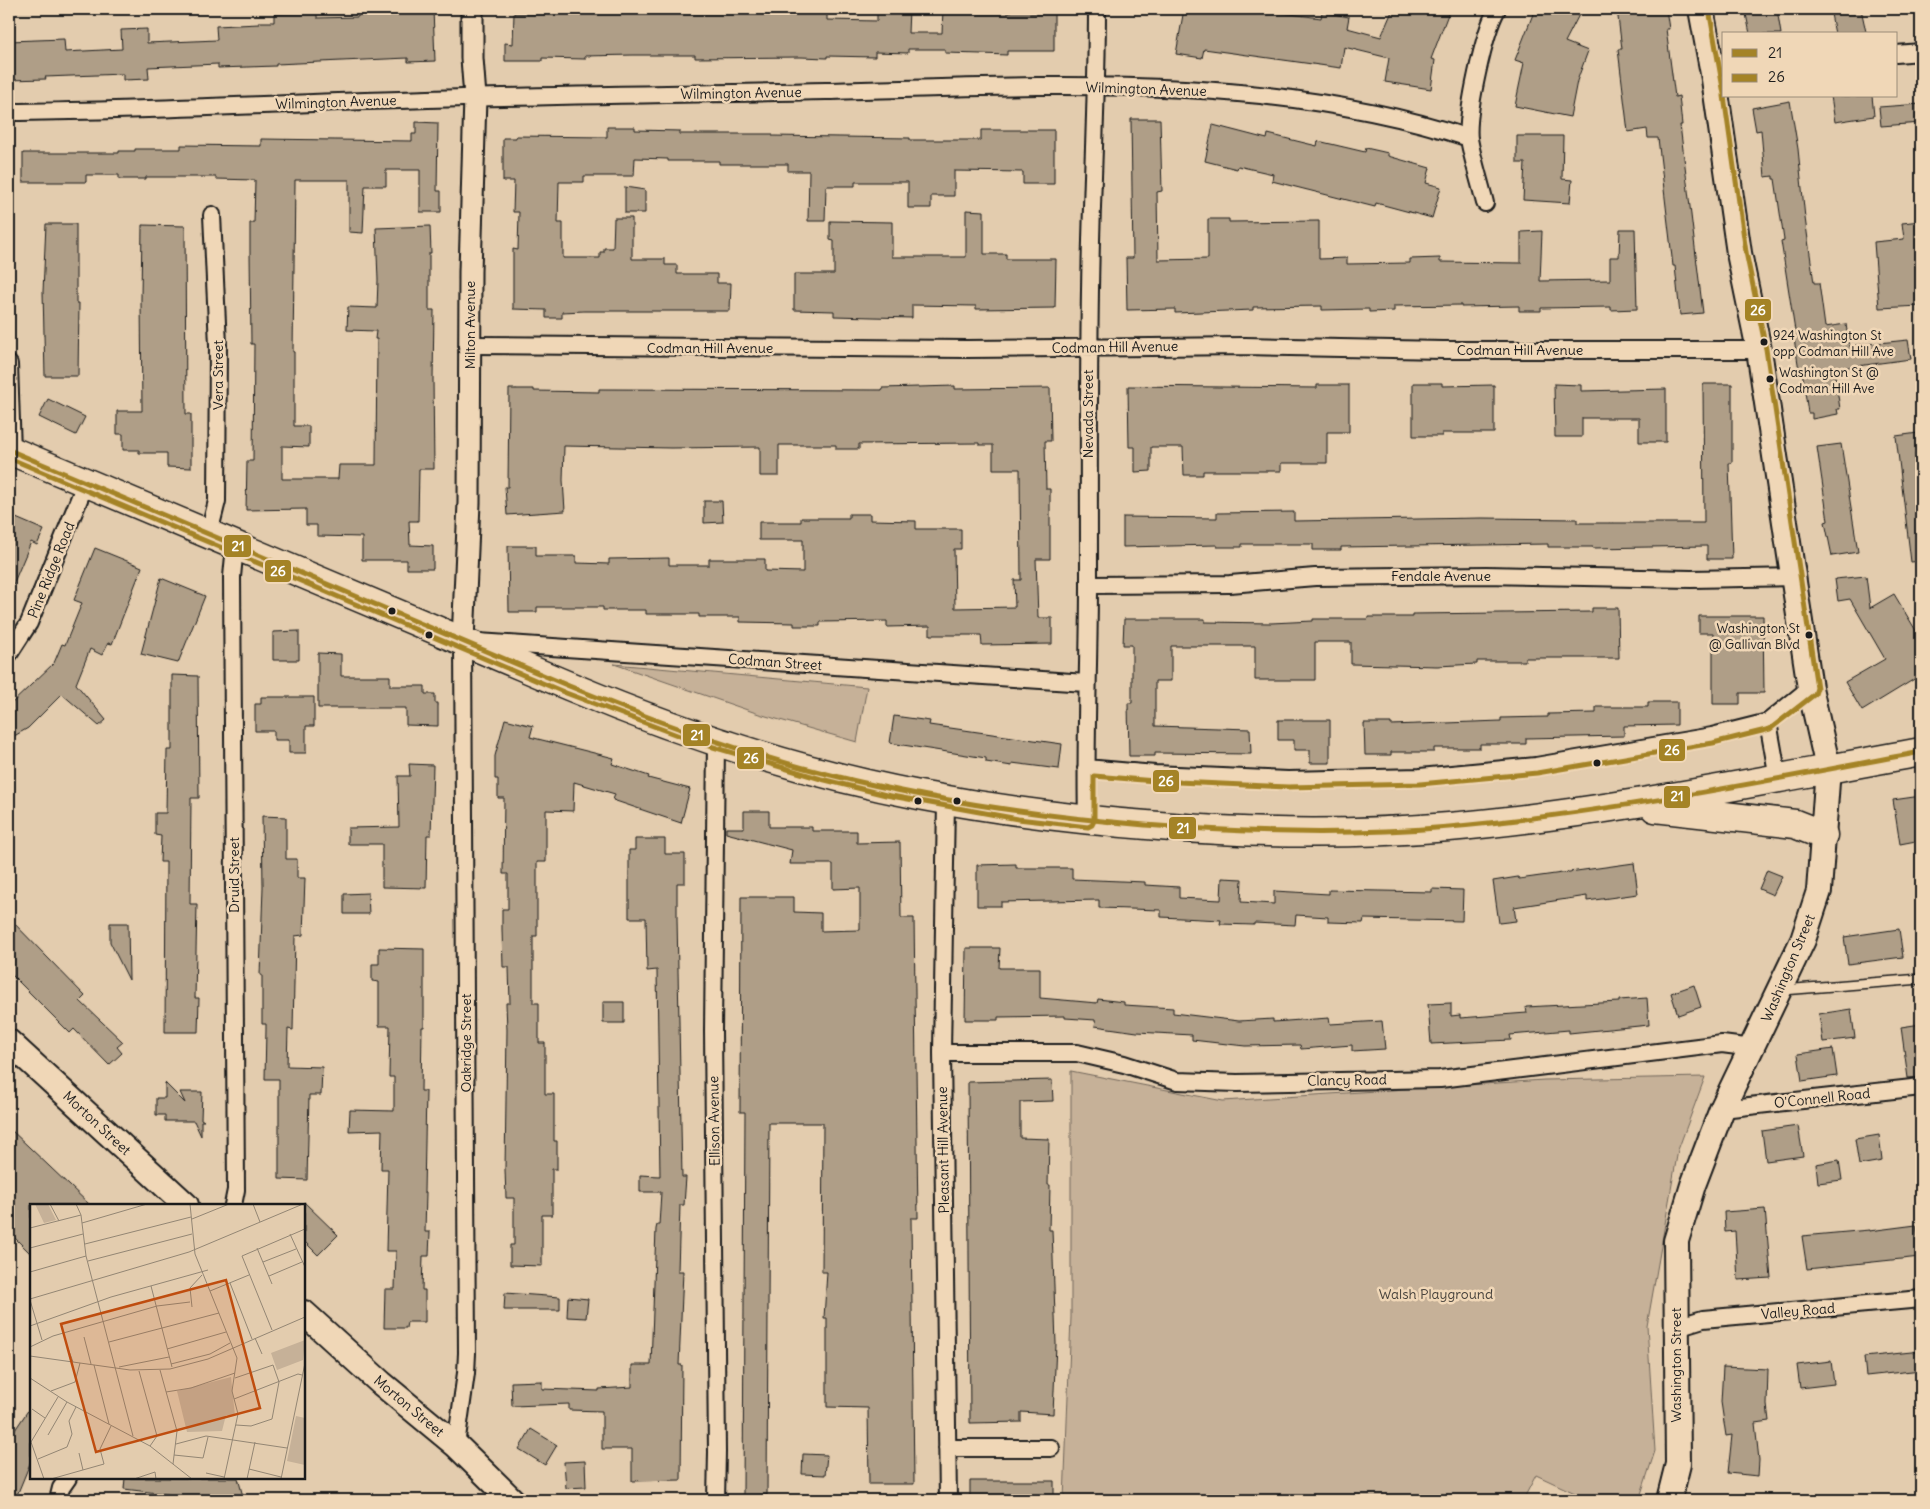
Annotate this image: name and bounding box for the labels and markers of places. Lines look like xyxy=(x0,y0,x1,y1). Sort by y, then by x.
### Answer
place label: 924 Washington St opp Codman Hill Ave xyxy=(1773,327,1894,360)
marker: 924 Washington St opp Codman Hill Ave xyxy=(1759,337,1769,347)
place label: Washington St @ Codman Hill Ave xyxy=(1779,364,1879,397)
marker: Washington St @ Codman Hill Ave xyxy=(1765,374,1775,384)
unlabelled marker xyxy=(387,606,397,616)
place label: Washington St @ Gallivan Blvd xyxy=(1709,620,1801,653)
unlabelled marker xyxy=(424,630,434,640)
marker: Washington St @ Gallivan Blvd xyxy=(1804,630,1814,640)
unlabelled marker xyxy=(1592,758,1602,768)
unlabelled marker xyxy=(913,796,923,806)
unlabelled marker xyxy=(952,796,962,806)

